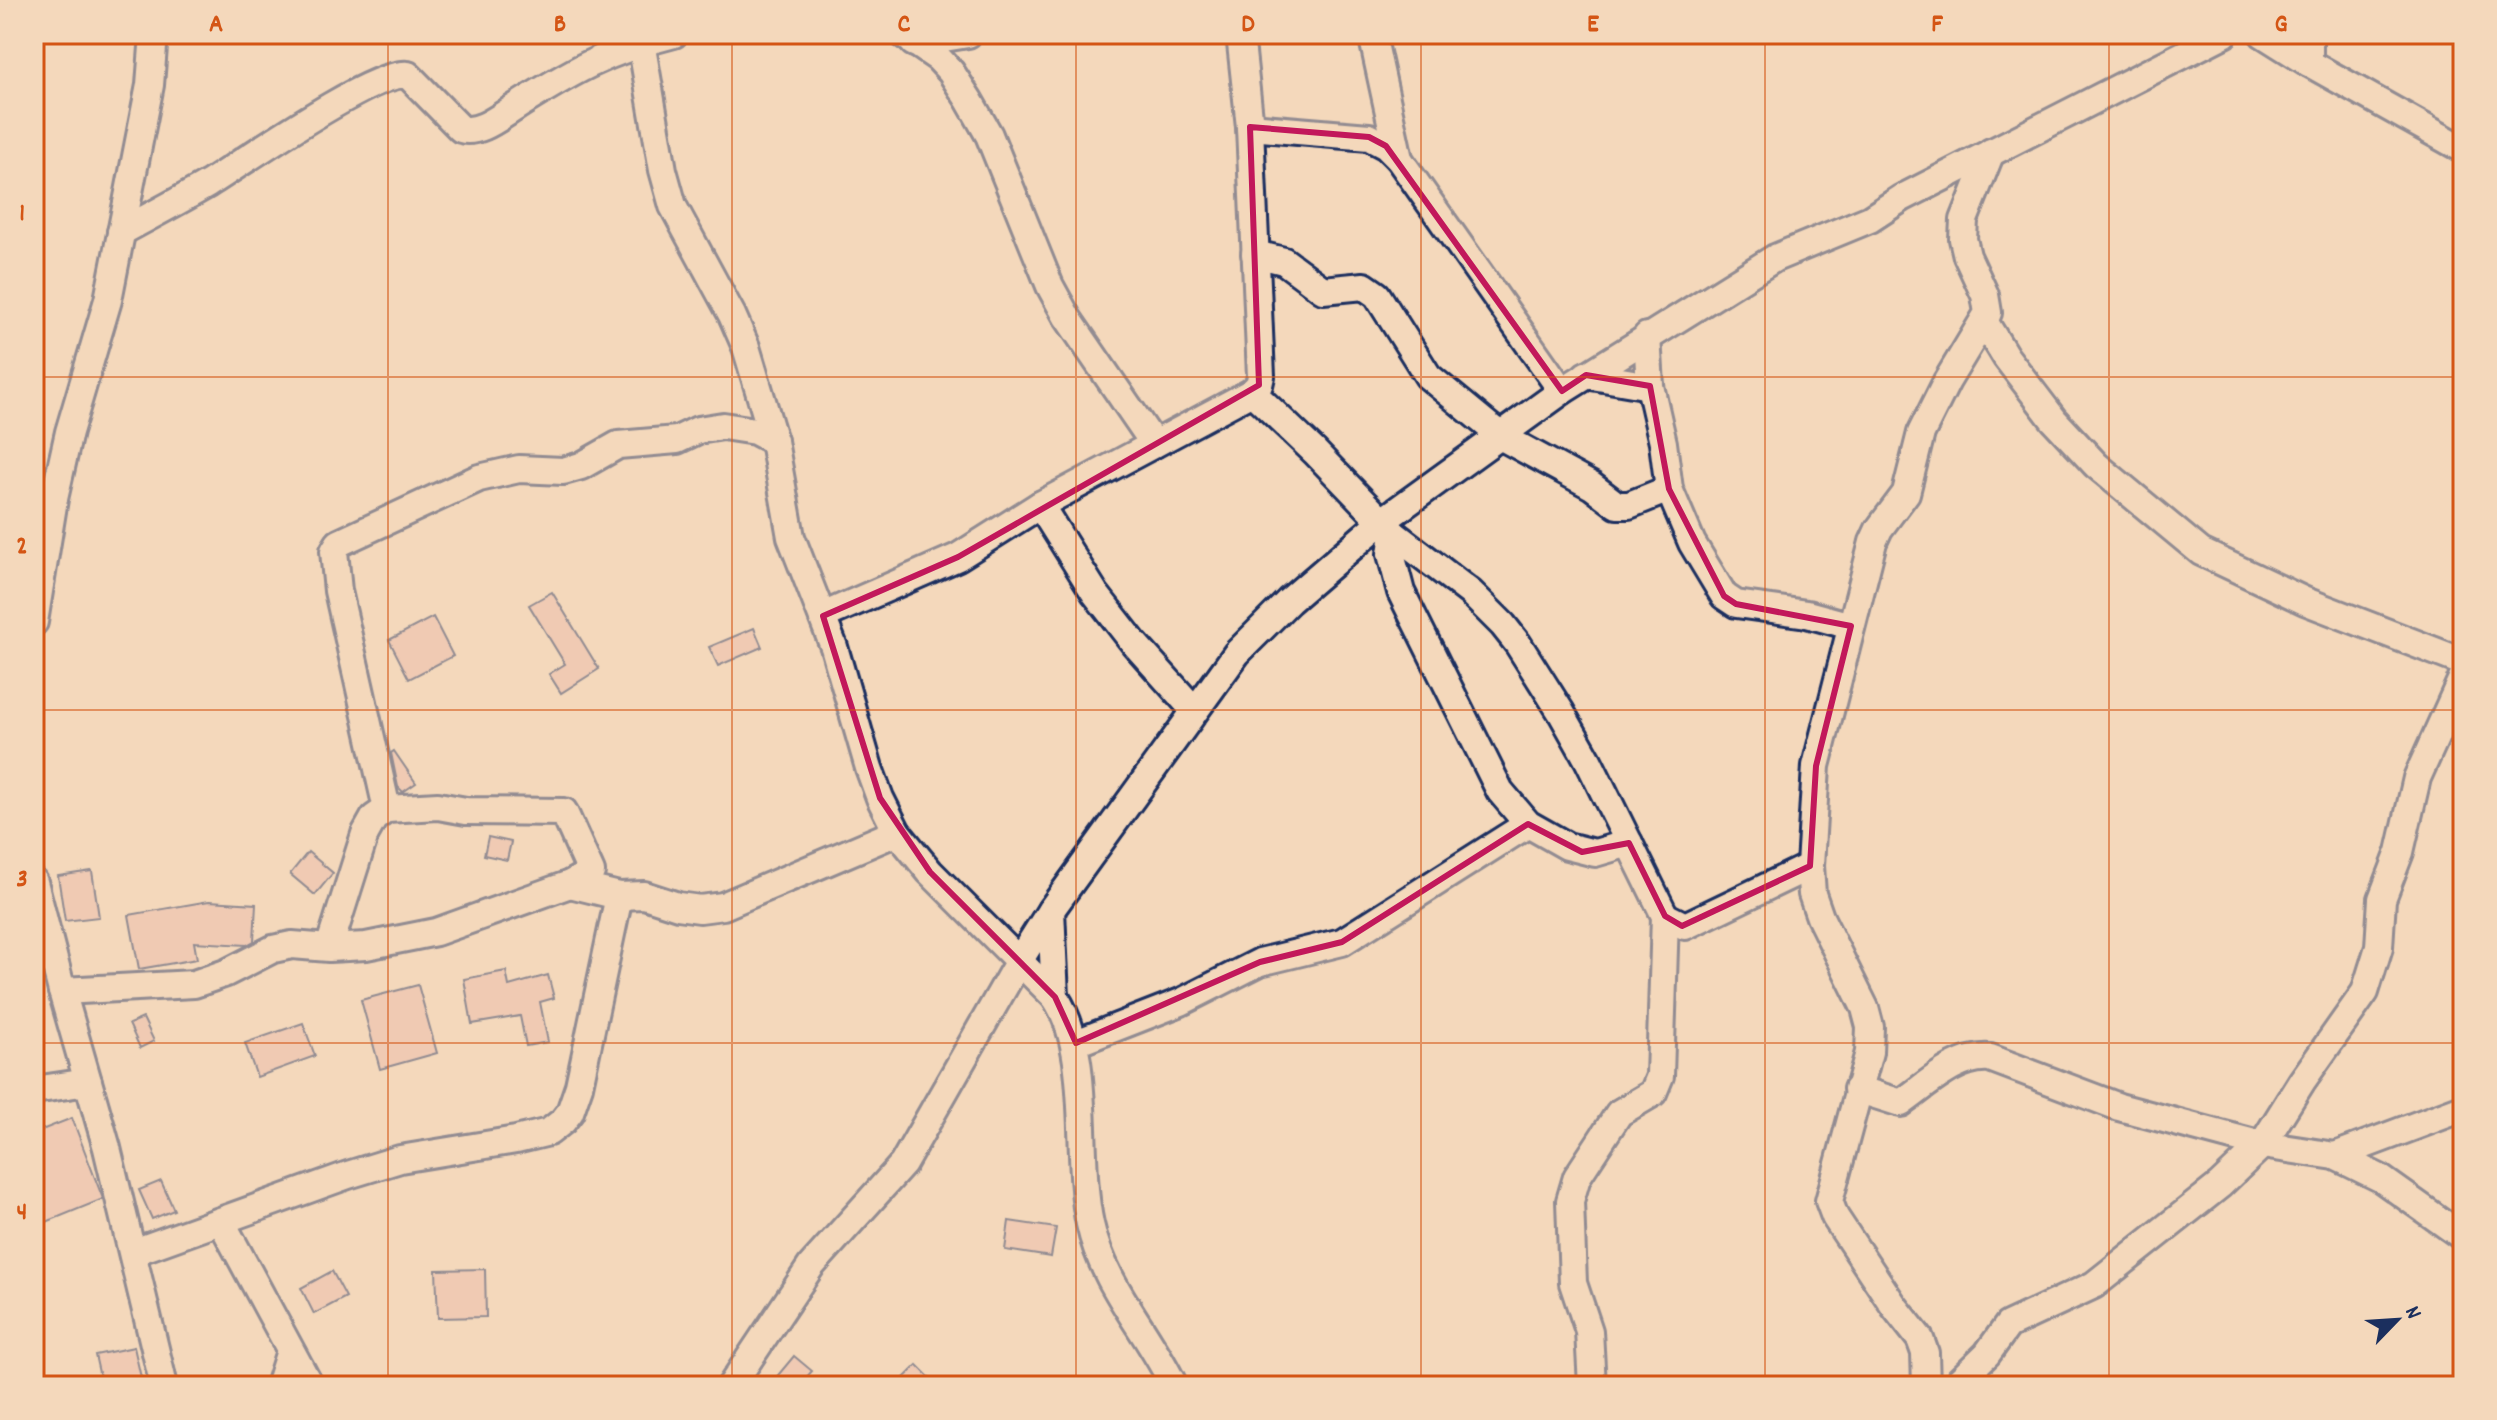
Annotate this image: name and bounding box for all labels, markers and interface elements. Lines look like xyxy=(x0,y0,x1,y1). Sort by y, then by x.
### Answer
text: A xyxy=(209,7,223,44)
text: B xyxy=(554,7,566,44)
text: C xyxy=(898,7,911,44)
text: D xyxy=(1241,7,1255,44)
text: E xyxy=(1587,7,1599,44)
text: F xyxy=(1931,7,1943,44)
text: G xyxy=(2274,7,2288,44)
text: 1 xyxy=(19,196,25,233)
text: 2 xyxy=(16,529,28,566)
text: 3 xyxy=(16,862,28,899)
text: 4 xyxy=(17,1195,27,1232)
north arrow xyxy=(2357,1280,2437,1360)
text: N xyxy=(2396,1302,2428,1325)

